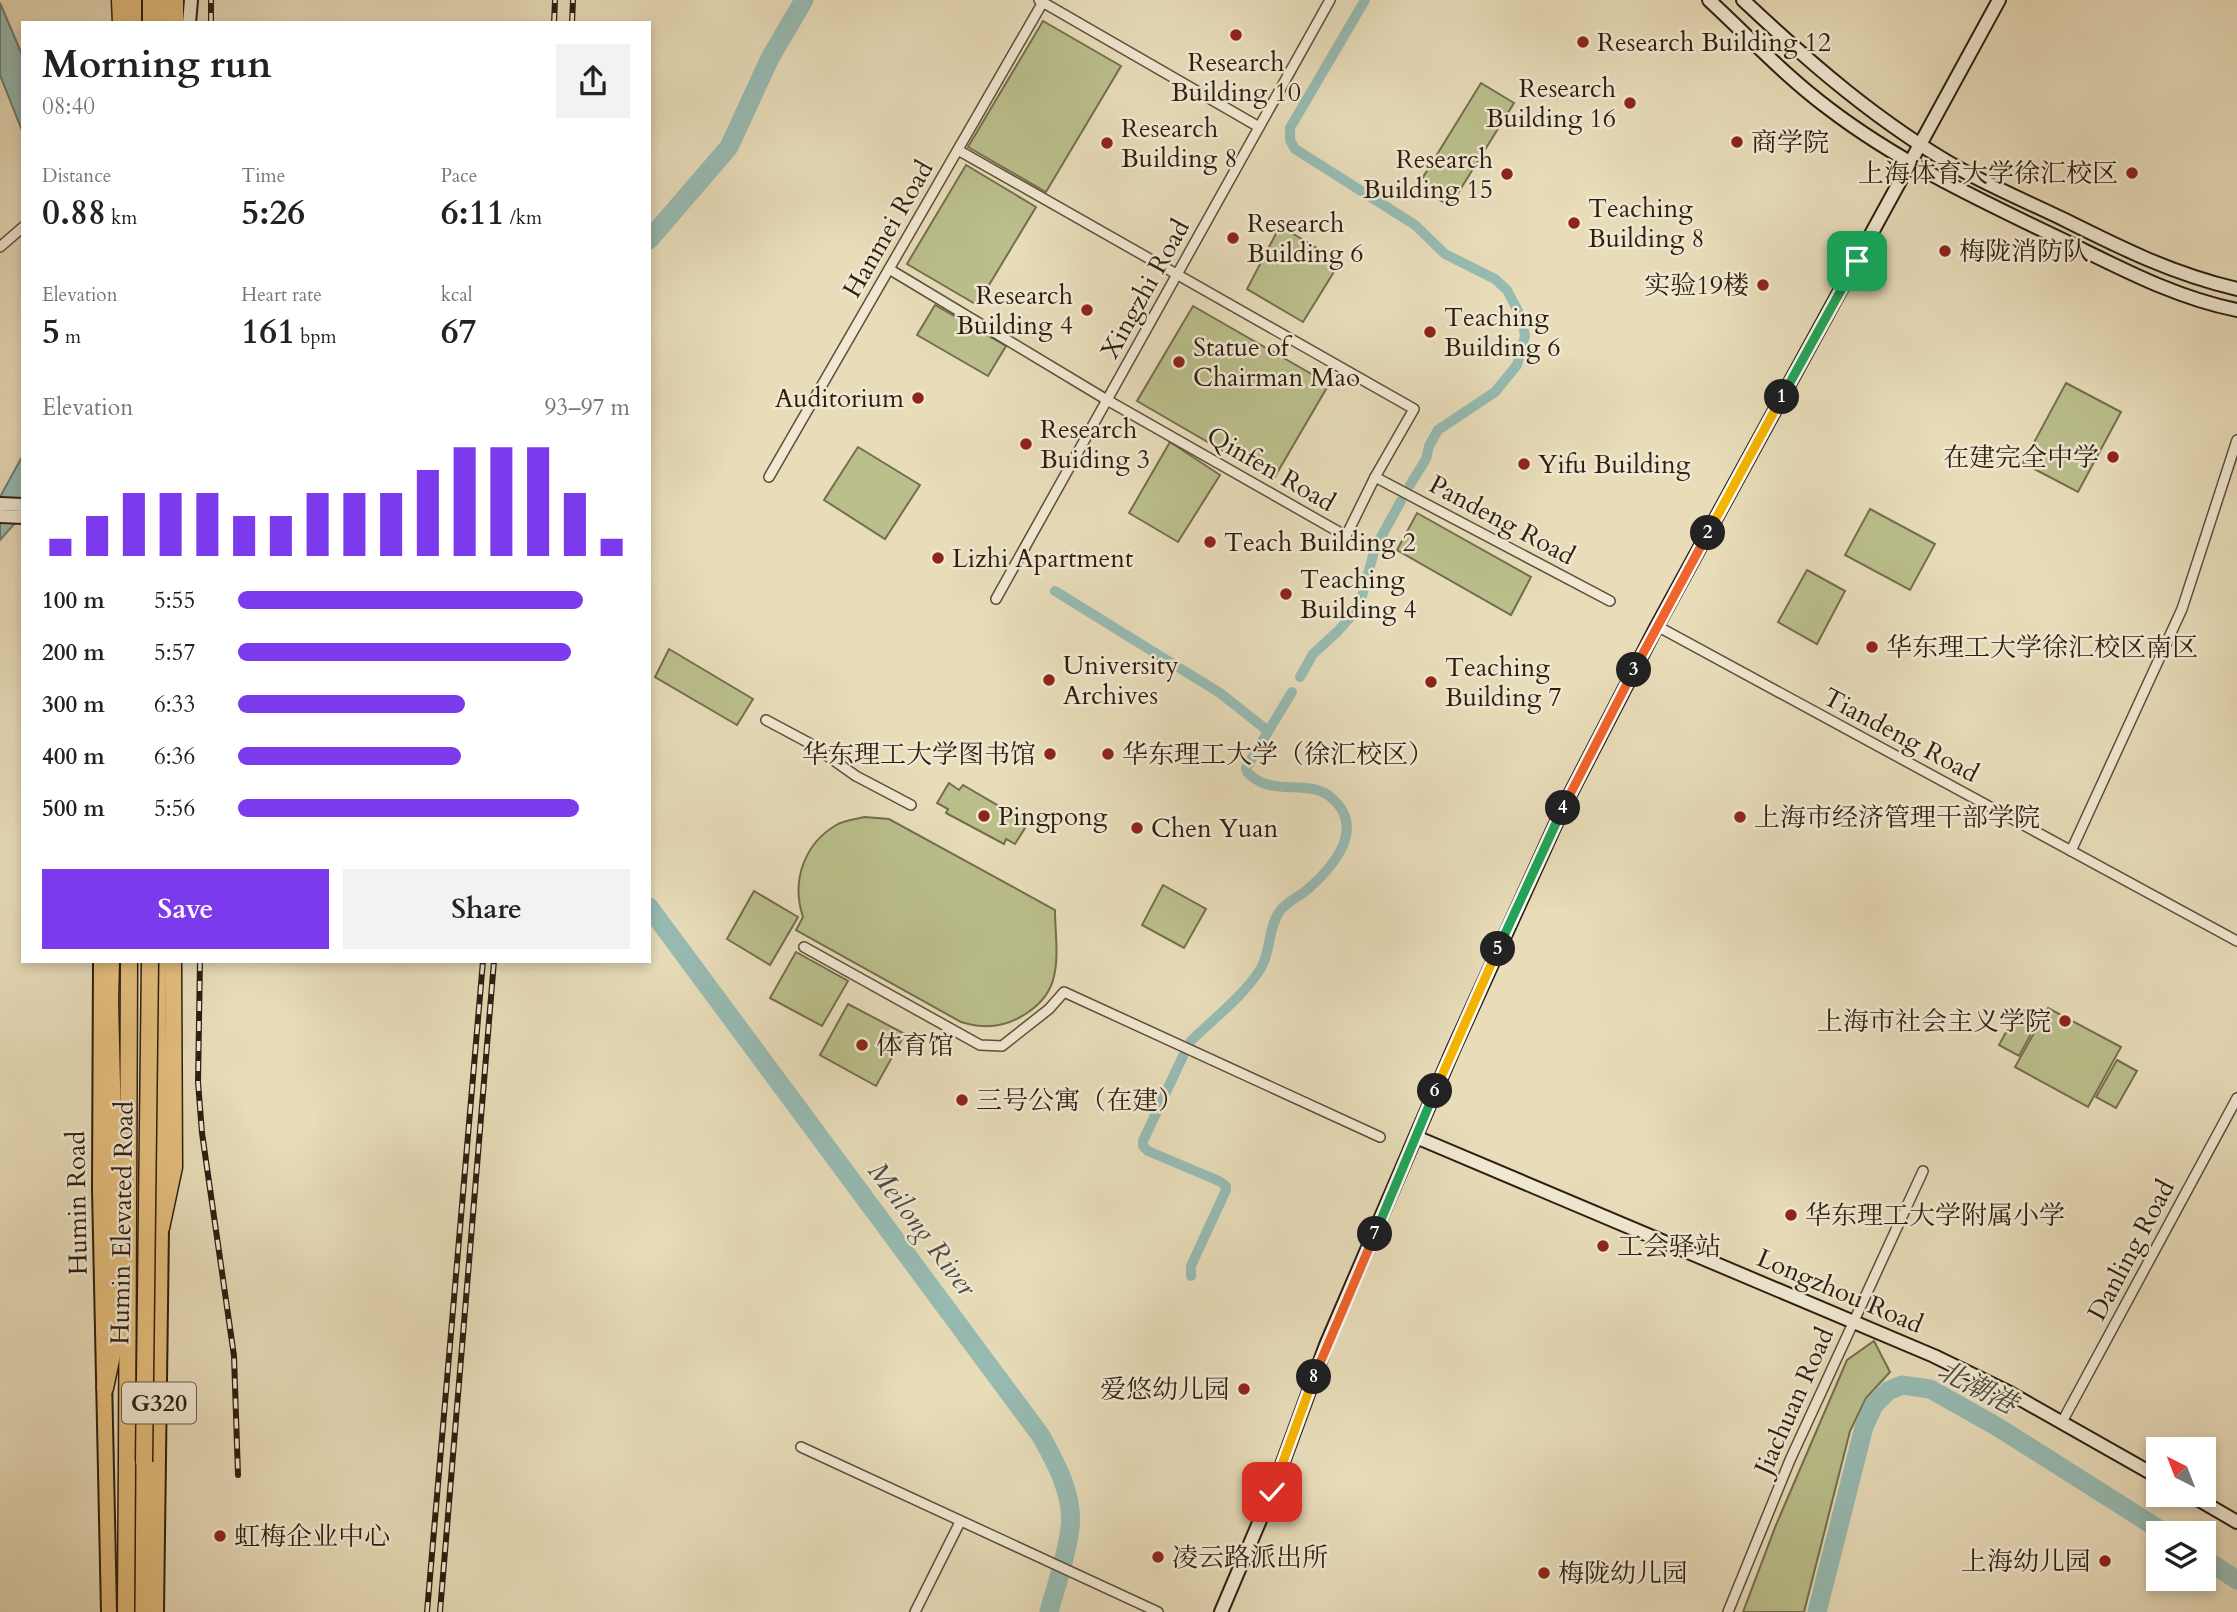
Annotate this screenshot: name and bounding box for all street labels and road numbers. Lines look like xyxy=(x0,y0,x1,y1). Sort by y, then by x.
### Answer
street label: Hanmei Road xyxy=(835,154,941,304)
street label: Xingzhi Road xyxy=(1092,213,1198,365)
street label: Qinfen Road xyxy=(1200,418,1342,520)
street label: Pandeng Road xyxy=(1423,467,1581,573)
street label: Tiandeng Road xyxy=(1817,679,1985,791)
street label: Humin Elevated Road xyxy=(102,1101,142,1345)
street label: Humin Road xyxy=(58,1130,96,1275)
street label: Danling Road xyxy=(2079,1173,2183,1326)
street label: Longzhou Road xyxy=(1751,1240,1929,1342)
street label: Jiachuan Road xyxy=(1744,1322,1842,1484)
road number: G320 xyxy=(122,1382,196,1423)

